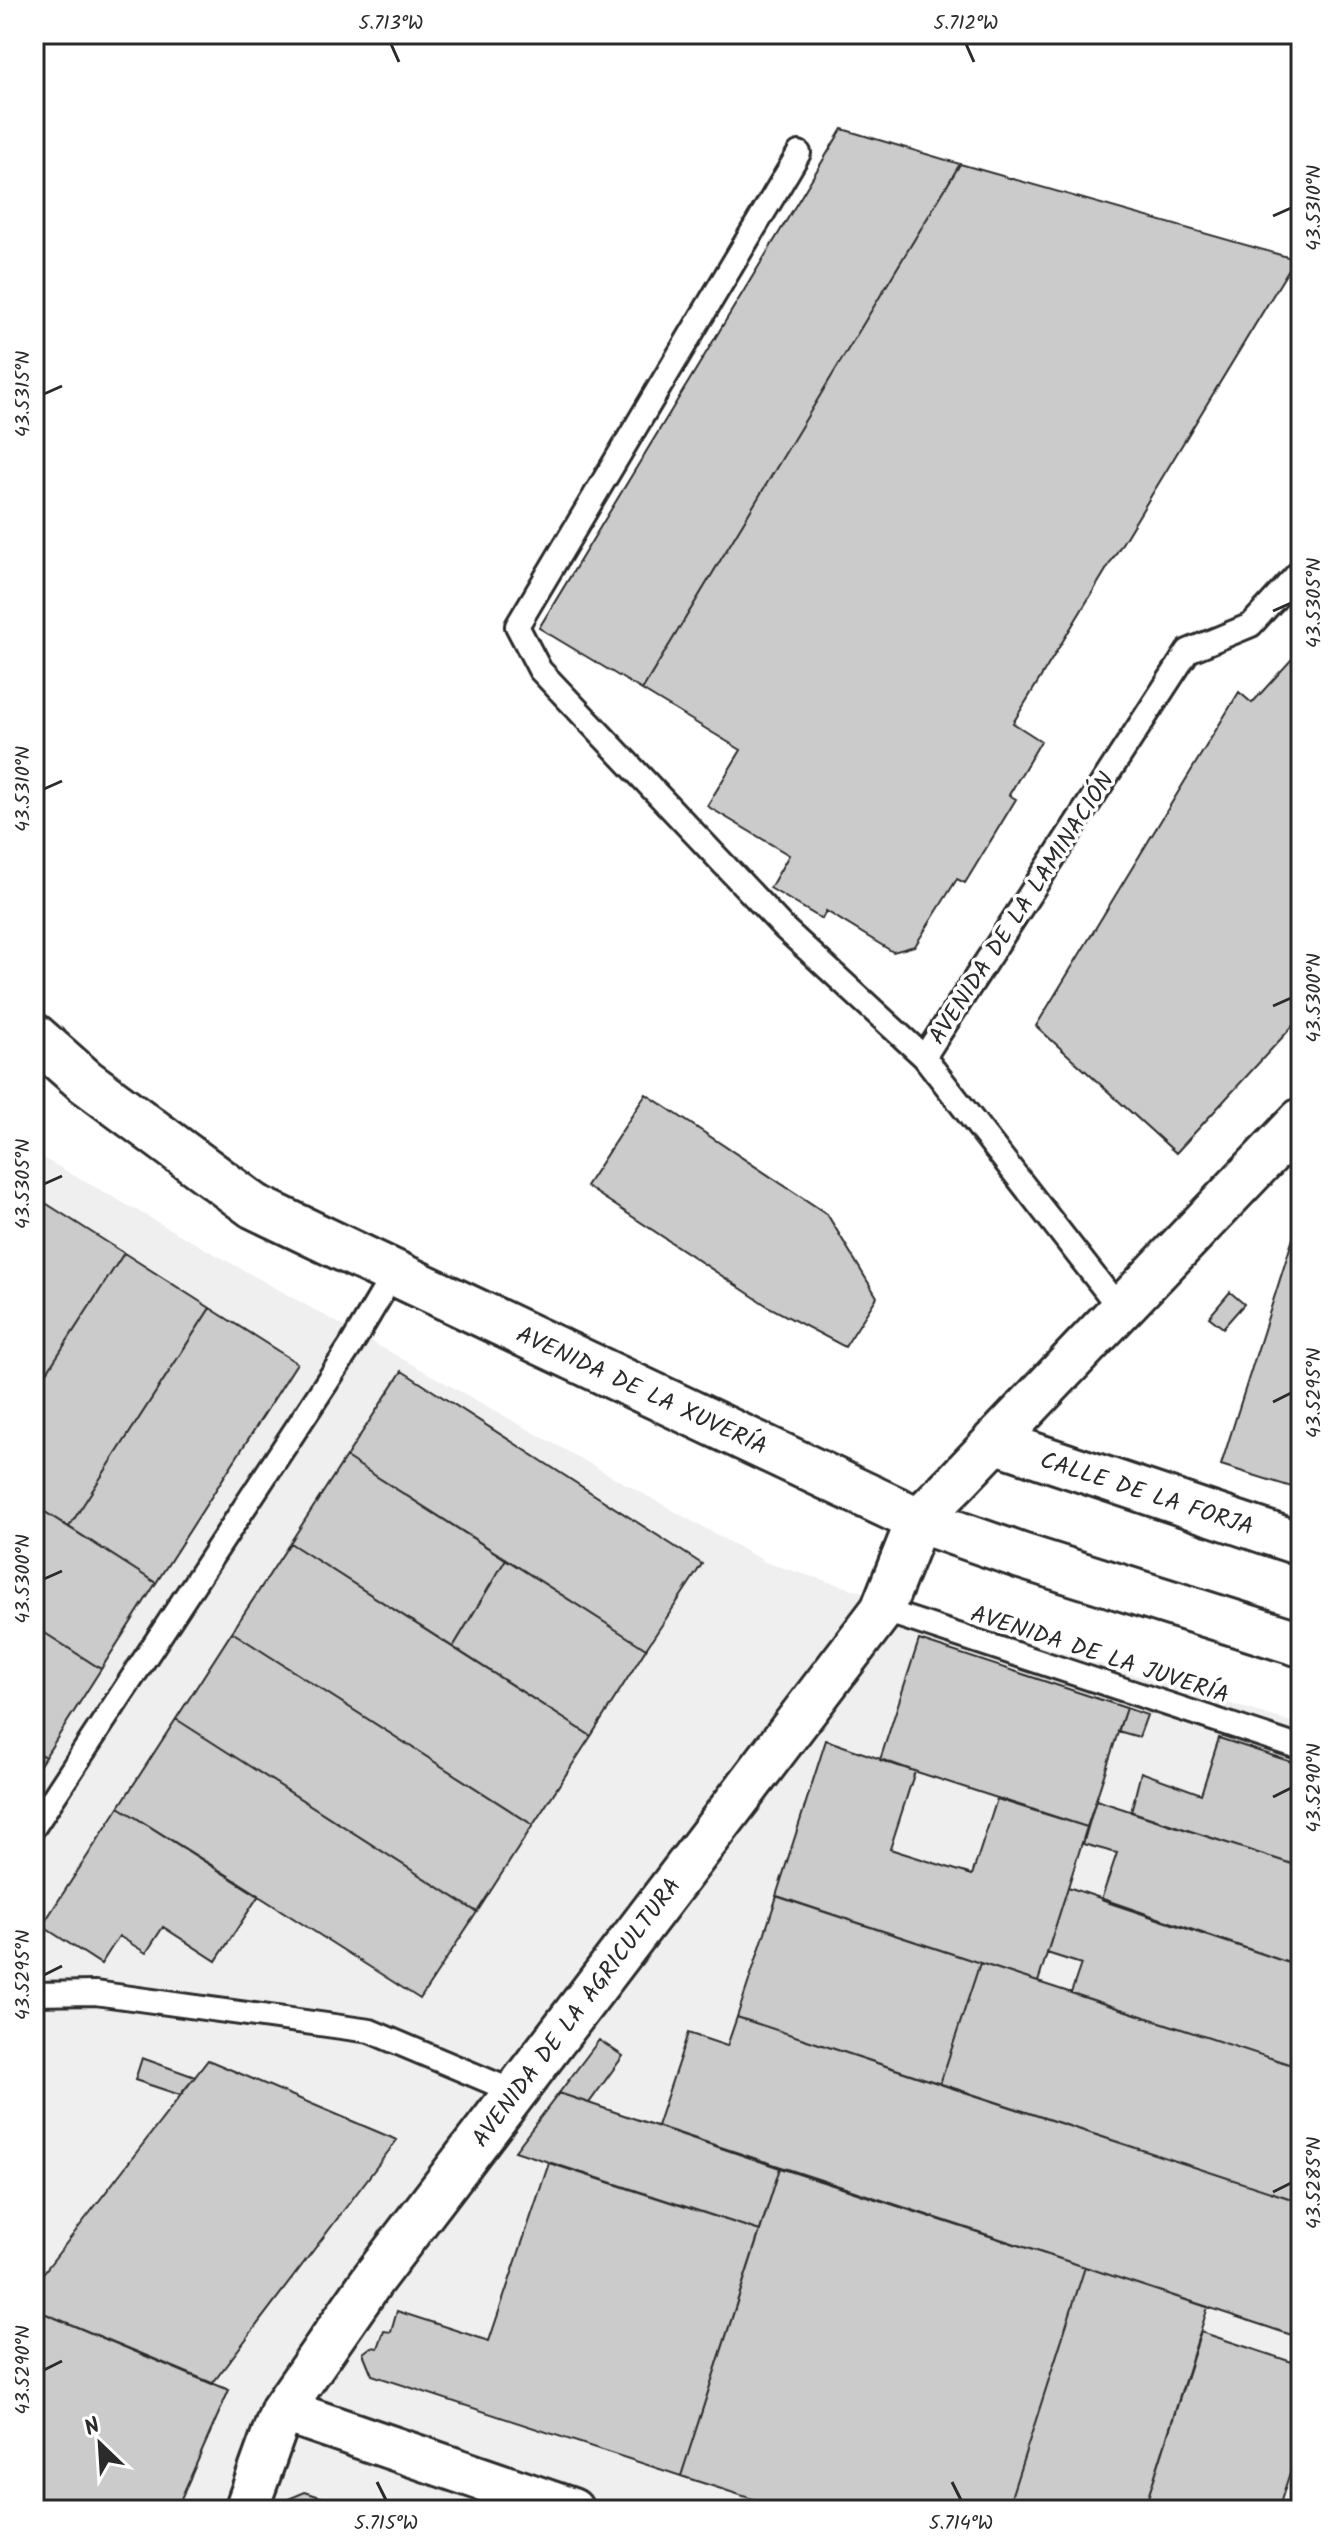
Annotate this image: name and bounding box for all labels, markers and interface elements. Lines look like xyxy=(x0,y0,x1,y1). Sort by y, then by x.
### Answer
text: 5.713°W xyxy=(359,8,423,40)
text: 5.712°W xyxy=(933,8,999,40)
text: 43.5310°N xyxy=(1299,165,1331,251)
text: 43.5315°N xyxy=(8,351,40,437)
text: 43.5305°N xyxy=(1299,558,1331,648)
text: 43.5310°N xyxy=(8,746,40,832)
street label: AVENIDA DE LA LAMINACIÓN xyxy=(919,764,1125,1053)
text: 43.5300°N xyxy=(1299,953,1331,1043)
text: 43.5305°N xyxy=(8,1139,40,1229)
street label: AVENIDA DE LA XUVERÍA xyxy=(509,1316,774,1467)
text: 43.5295°N xyxy=(1299,1348,1331,1438)
street label: CALLE DE LA FORJA xyxy=(1035,1442,1258,1547)
text: 43.5300°N xyxy=(8,1534,40,1624)
street label: AVENIDA DE LA JUVERÍA xyxy=(965,1595,1234,1716)
text: 43.5290°N xyxy=(1299,1743,1331,1833)
street label: AVENIDA DE LA AGRICULTURA xyxy=(462,1870,692,2156)
text: 43.5295°N xyxy=(8,1930,40,2020)
text: 43.5285°N xyxy=(1299,2137,1331,2229)
text: 43.5290°N xyxy=(8,2325,40,2415)
north arrow xyxy=(60,2404,140,2484)
text: N xyxy=(79,2409,106,2447)
text: 5.715°W xyxy=(354,2508,418,2540)
text: 5.714°W xyxy=(929,2508,993,2540)

